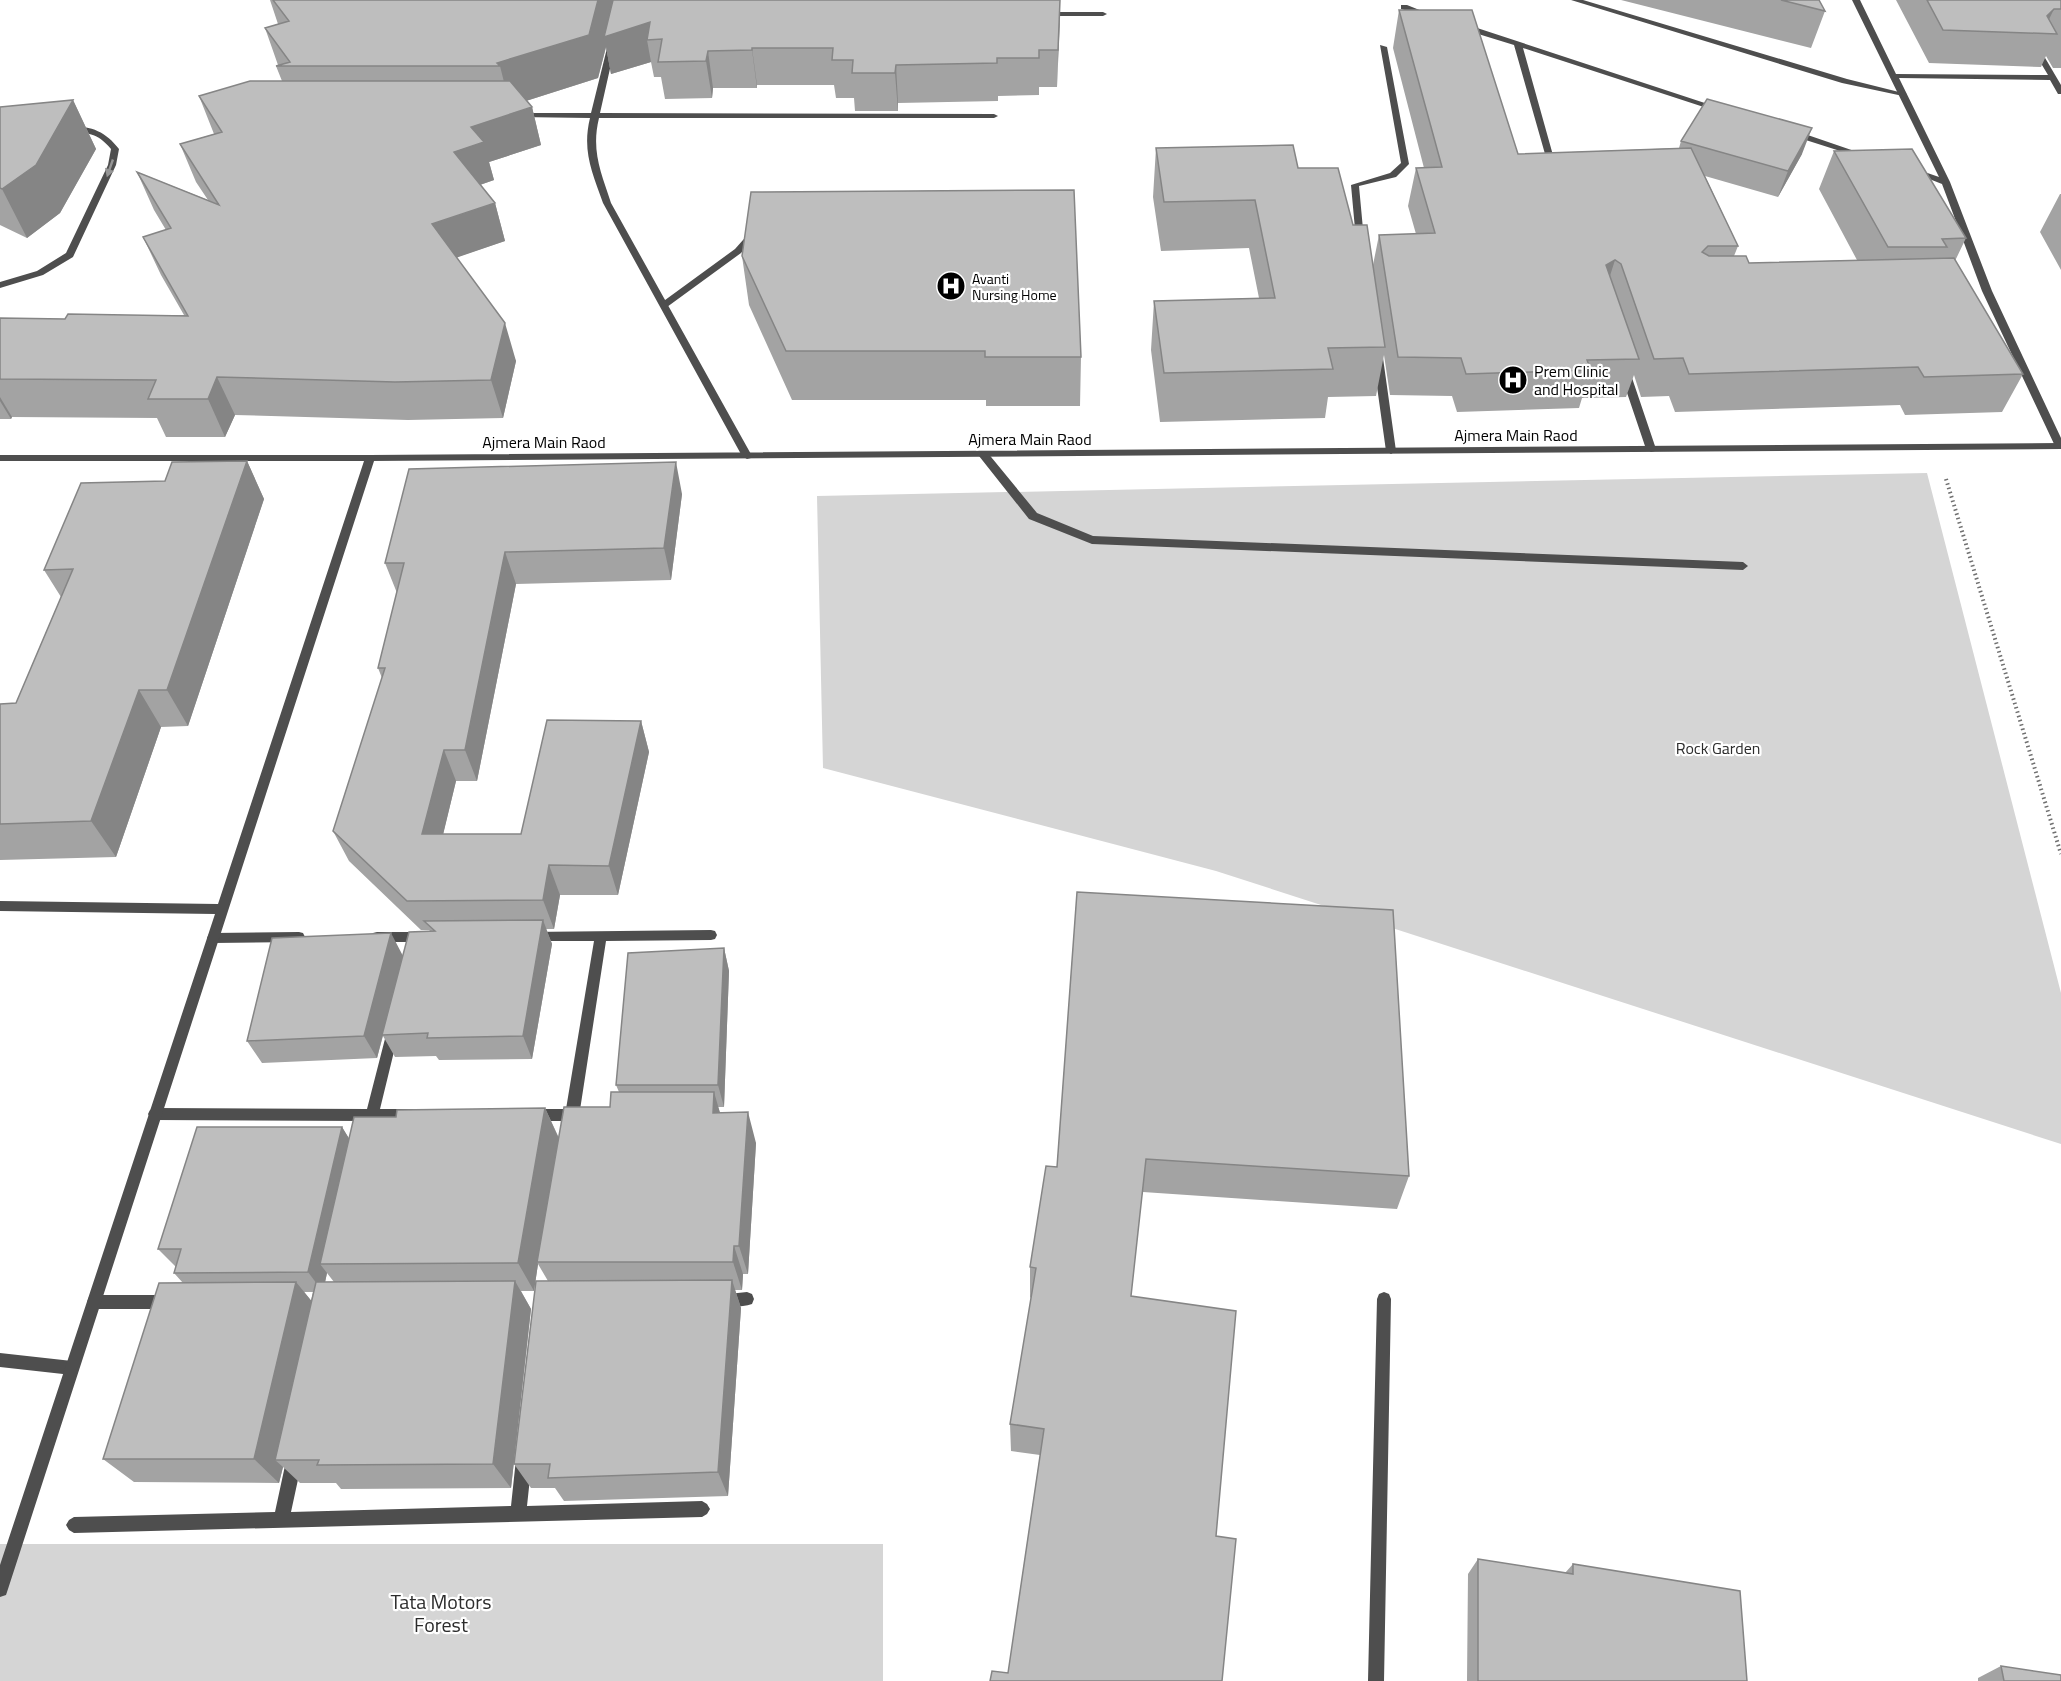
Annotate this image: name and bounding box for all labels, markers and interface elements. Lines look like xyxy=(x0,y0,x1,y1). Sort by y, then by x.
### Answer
one-way arrow xyxy=(105,159,114,177)
place label: Avanti Nursing Home xyxy=(972,268,1057,305)
hospital icon: Avanti Nursing Home xyxy=(935,270,967,302)
place label: Prem Clinic and Hospital xyxy=(1534,359,1618,401)
hospital icon: Prem Clinic and Hospital xyxy=(1497,364,1529,396)
street label: Ajmera Main Raod xyxy=(1454,423,1578,447)
street label: Ajmera Main Raod xyxy=(968,427,1092,451)
street label: Ajmera Main Raod xyxy=(482,430,606,454)
park label: Rock Garden xyxy=(1676,736,1760,760)
park label: Tata Motors Forest xyxy=(390,1586,492,1640)

